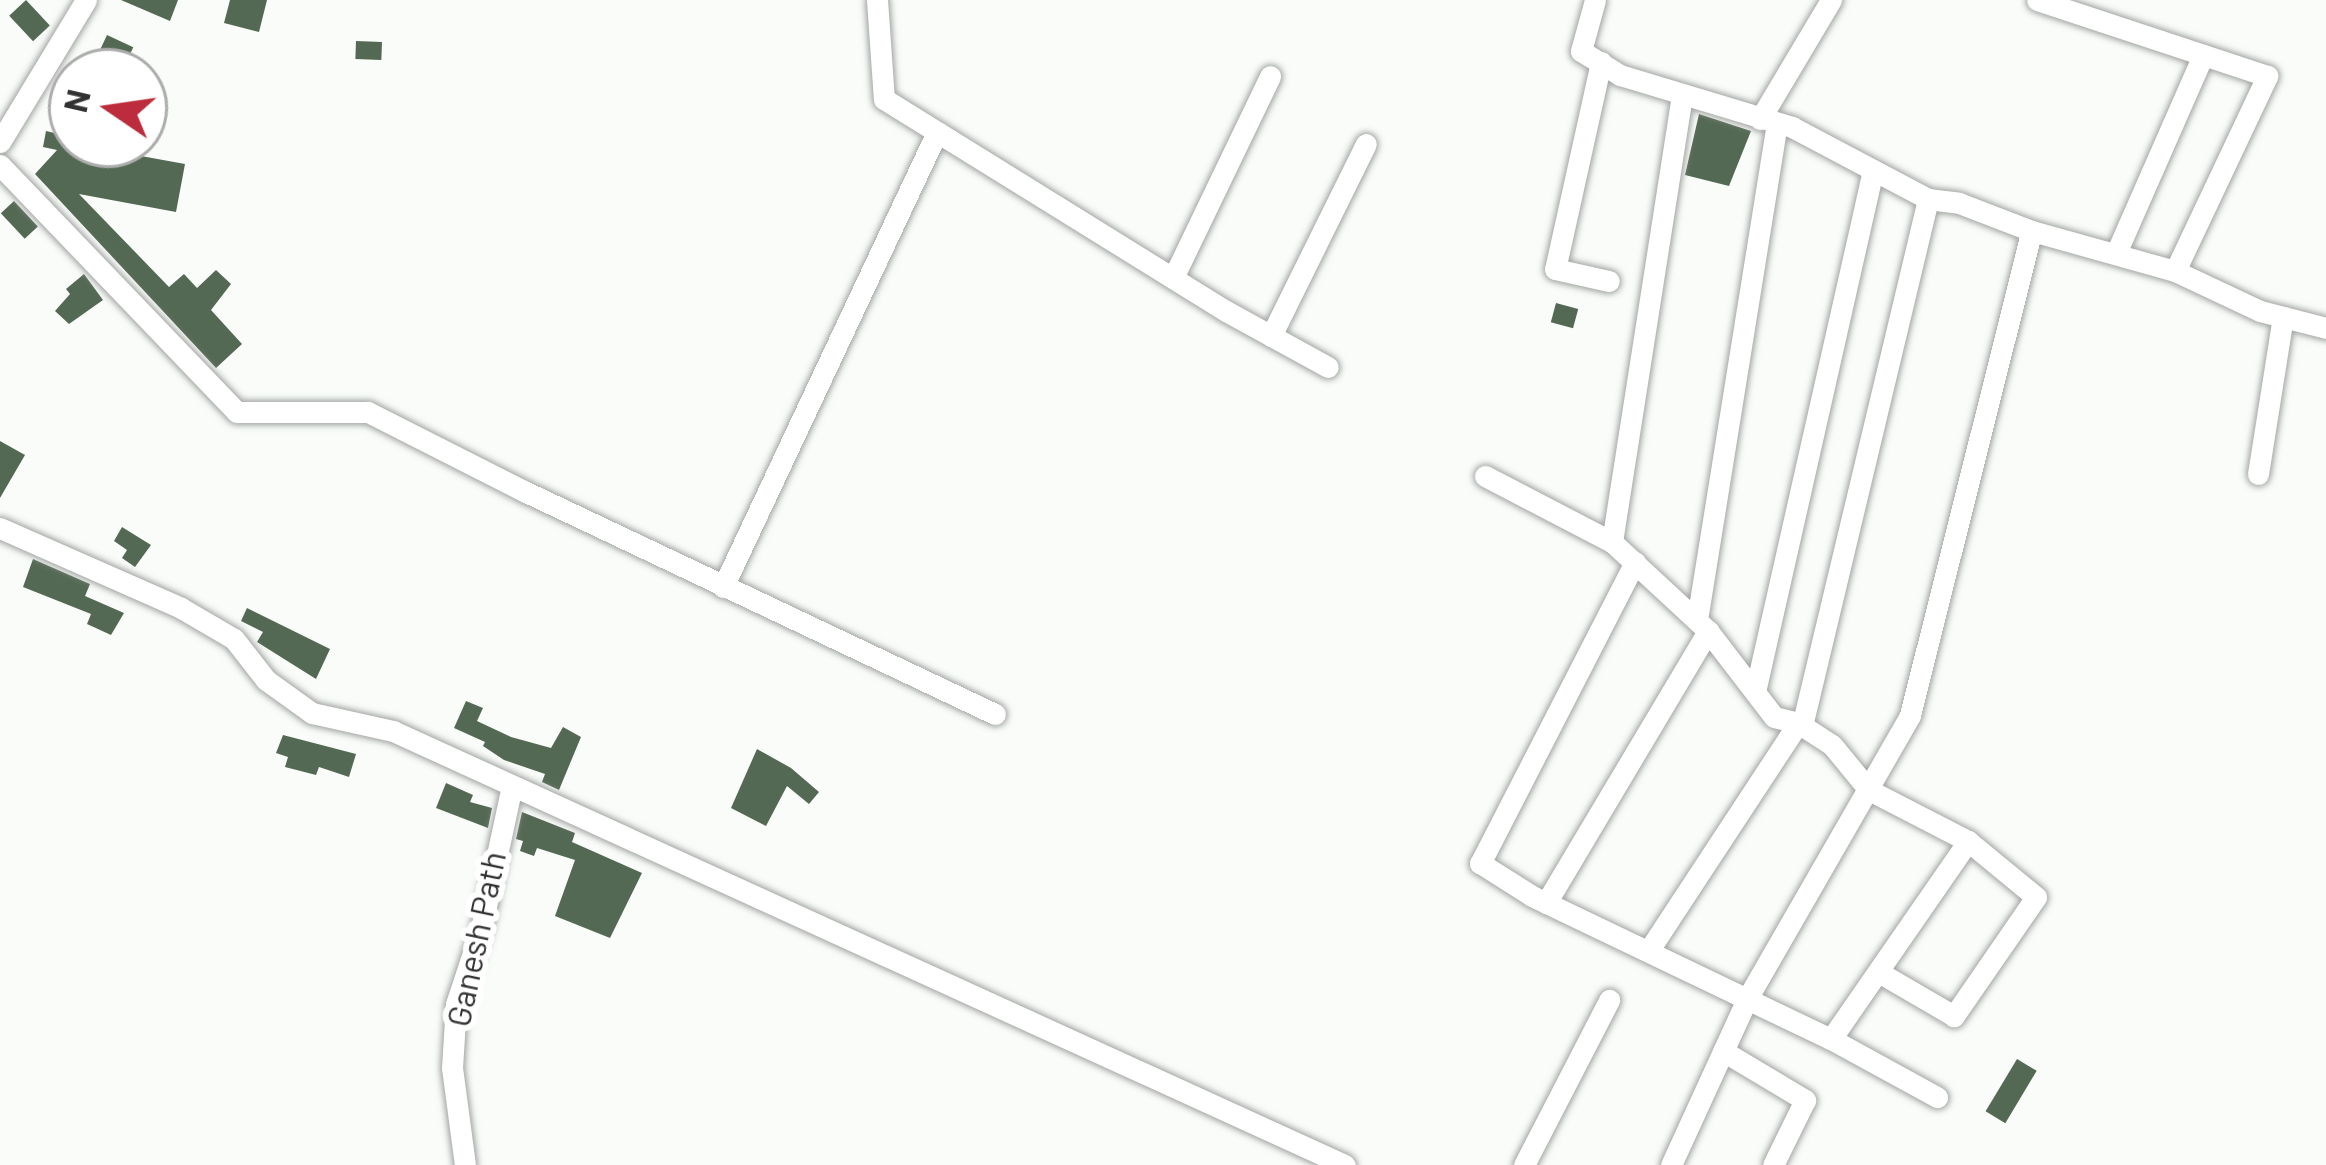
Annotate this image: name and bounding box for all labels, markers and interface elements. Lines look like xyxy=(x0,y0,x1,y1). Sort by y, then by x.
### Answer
north arrow xyxy=(48,48,168,168)
text: N xyxy=(54,85,98,116)
street label: Ganesh Path xyxy=(438,848,514,1030)

